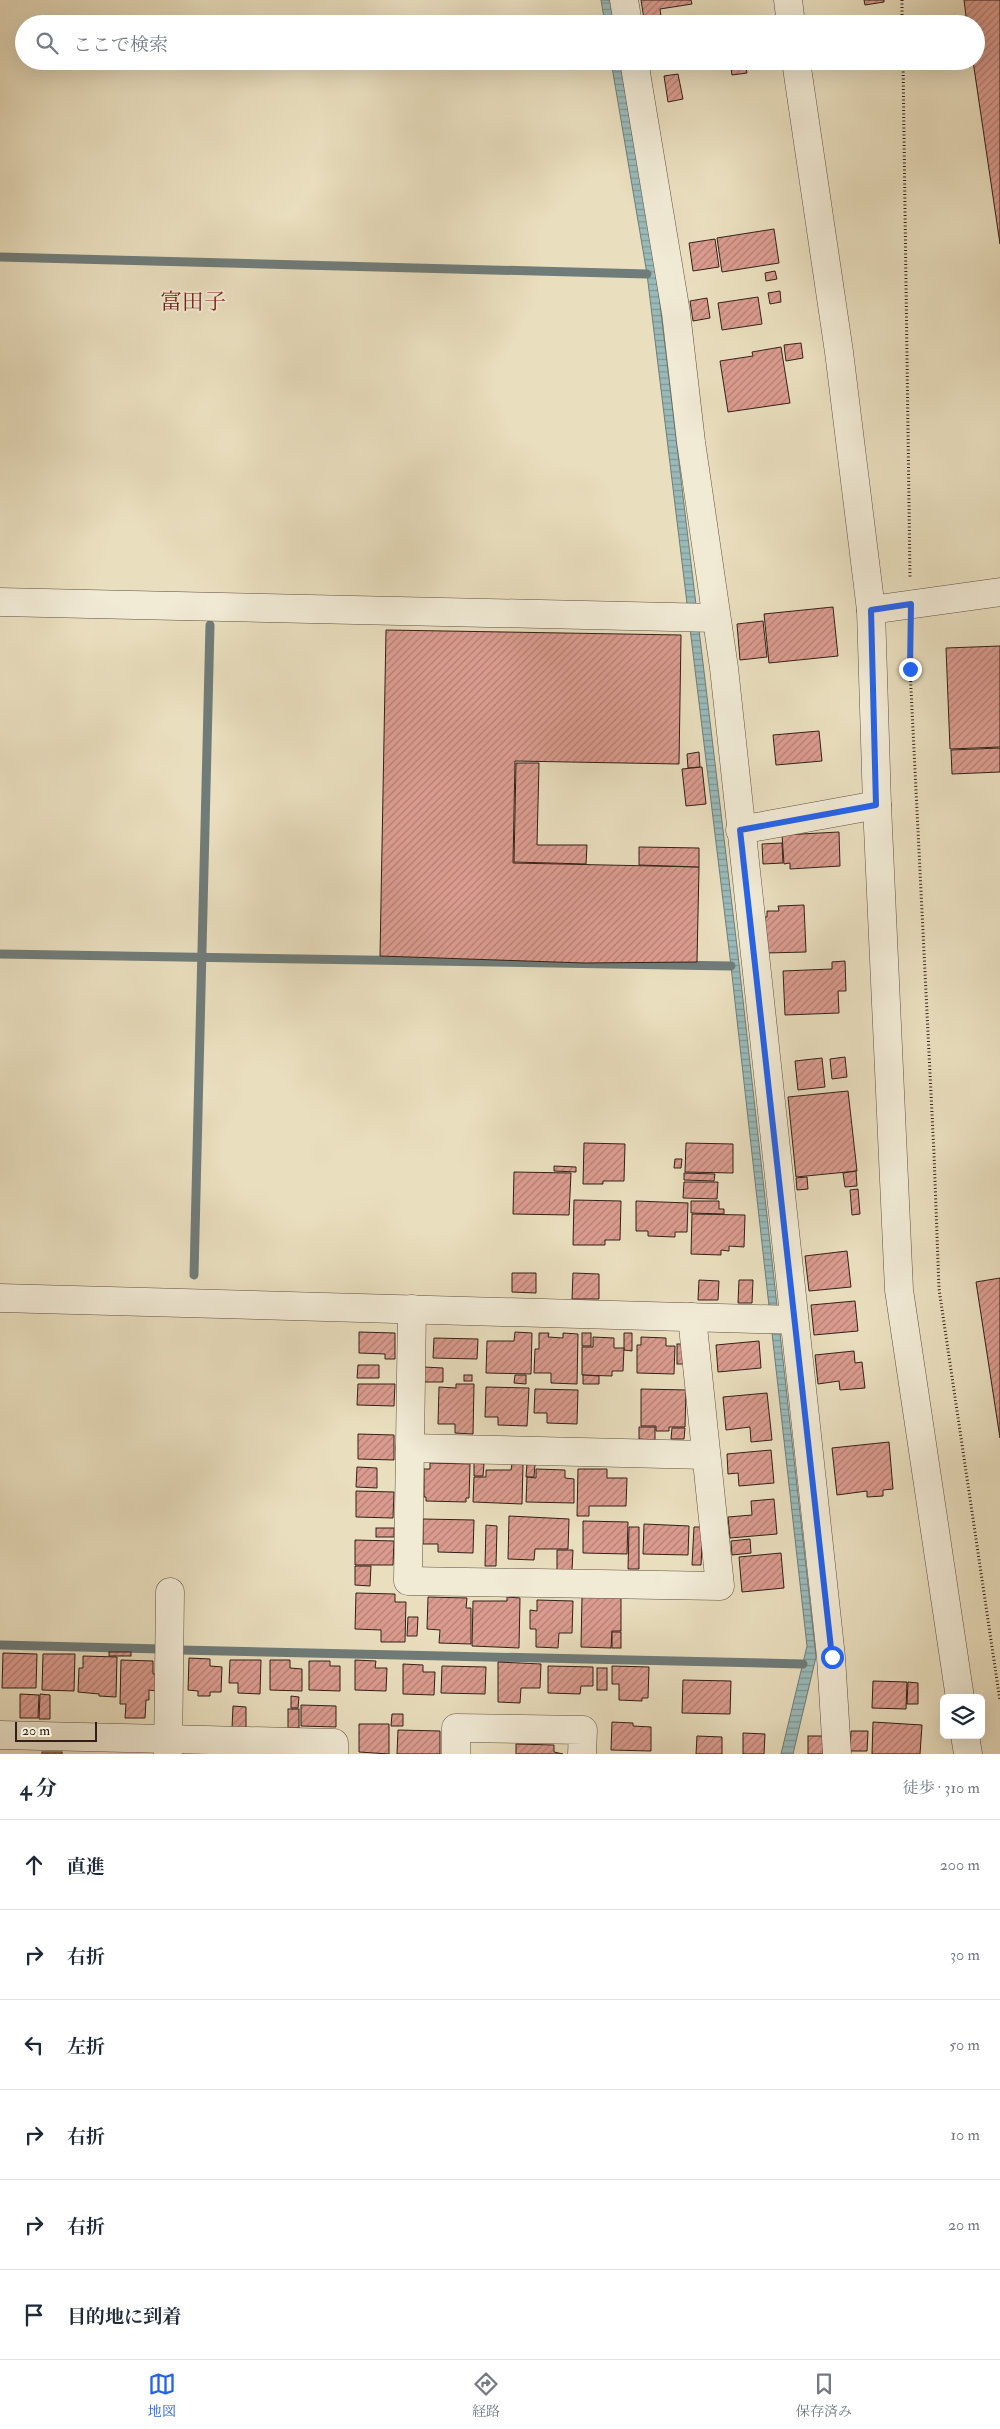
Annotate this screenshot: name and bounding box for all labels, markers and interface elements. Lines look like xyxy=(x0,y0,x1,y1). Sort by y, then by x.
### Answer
search box xyxy=(15,15,985,70)
icon: search xyxy=(33,29,61,57)
text: ここで検索 xyxy=(73,33,168,57)
district label: 富田子 xyxy=(160,288,226,316)
route end xyxy=(899,658,922,681)
route start xyxy=(821,1646,844,1669)
map controls xyxy=(940,1694,985,1739)
button: layers xyxy=(940,1694,985,1739)
scale bar xyxy=(15,1719,98,1742)
text: 20 m xyxy=(22,1722,50,1739)
text: 4 分 xyxy=(20,1775,57,1802)
text: 徒歩 · 310 m xyxy=(902,1778,980,1798)
icon: ahead xyxy=(20,1851,48,1879)
text: 直進 xyxy=(67,1855,105,1879)
text: 200 m xyxy=(940,1855,980,1875)
icon: right xyxy=(20,1941,48,1969)
text: 右折 xyxy=(67,1945,105,1969)
text: 30 m xyxy=(950,1945,980,1965)
icon: left xyxy=(20,2031,48,2059)
text: 左折 xyxy=(67,2035,105,2059)
text: 50 m xyxy=(949,2035,980,2055)
icon: right xyxy=(20,2121,48,2149)
text: 右折 xyxy=(67,2125,105,2149)
text: 10 m xyxy=(950,2125,980,2145)
icon: right xyxy=(20,2211,48,2239)
text: 右折 xyxy=(67,2215,105,2239)
text: 20 m xyxy=(948,2215,980,2235)
icon: arrive xyxy=(20,2301,48,2329)
text: 目的地に到着 xyxy=(67,2305,181,2329)
tab: 地図 xyxy=(148,2370,176,2420)
tab: 経路 xyxy=(472,2370,500,2420)
tab: 保存済み xyxy=(796,2370,852,2420)

